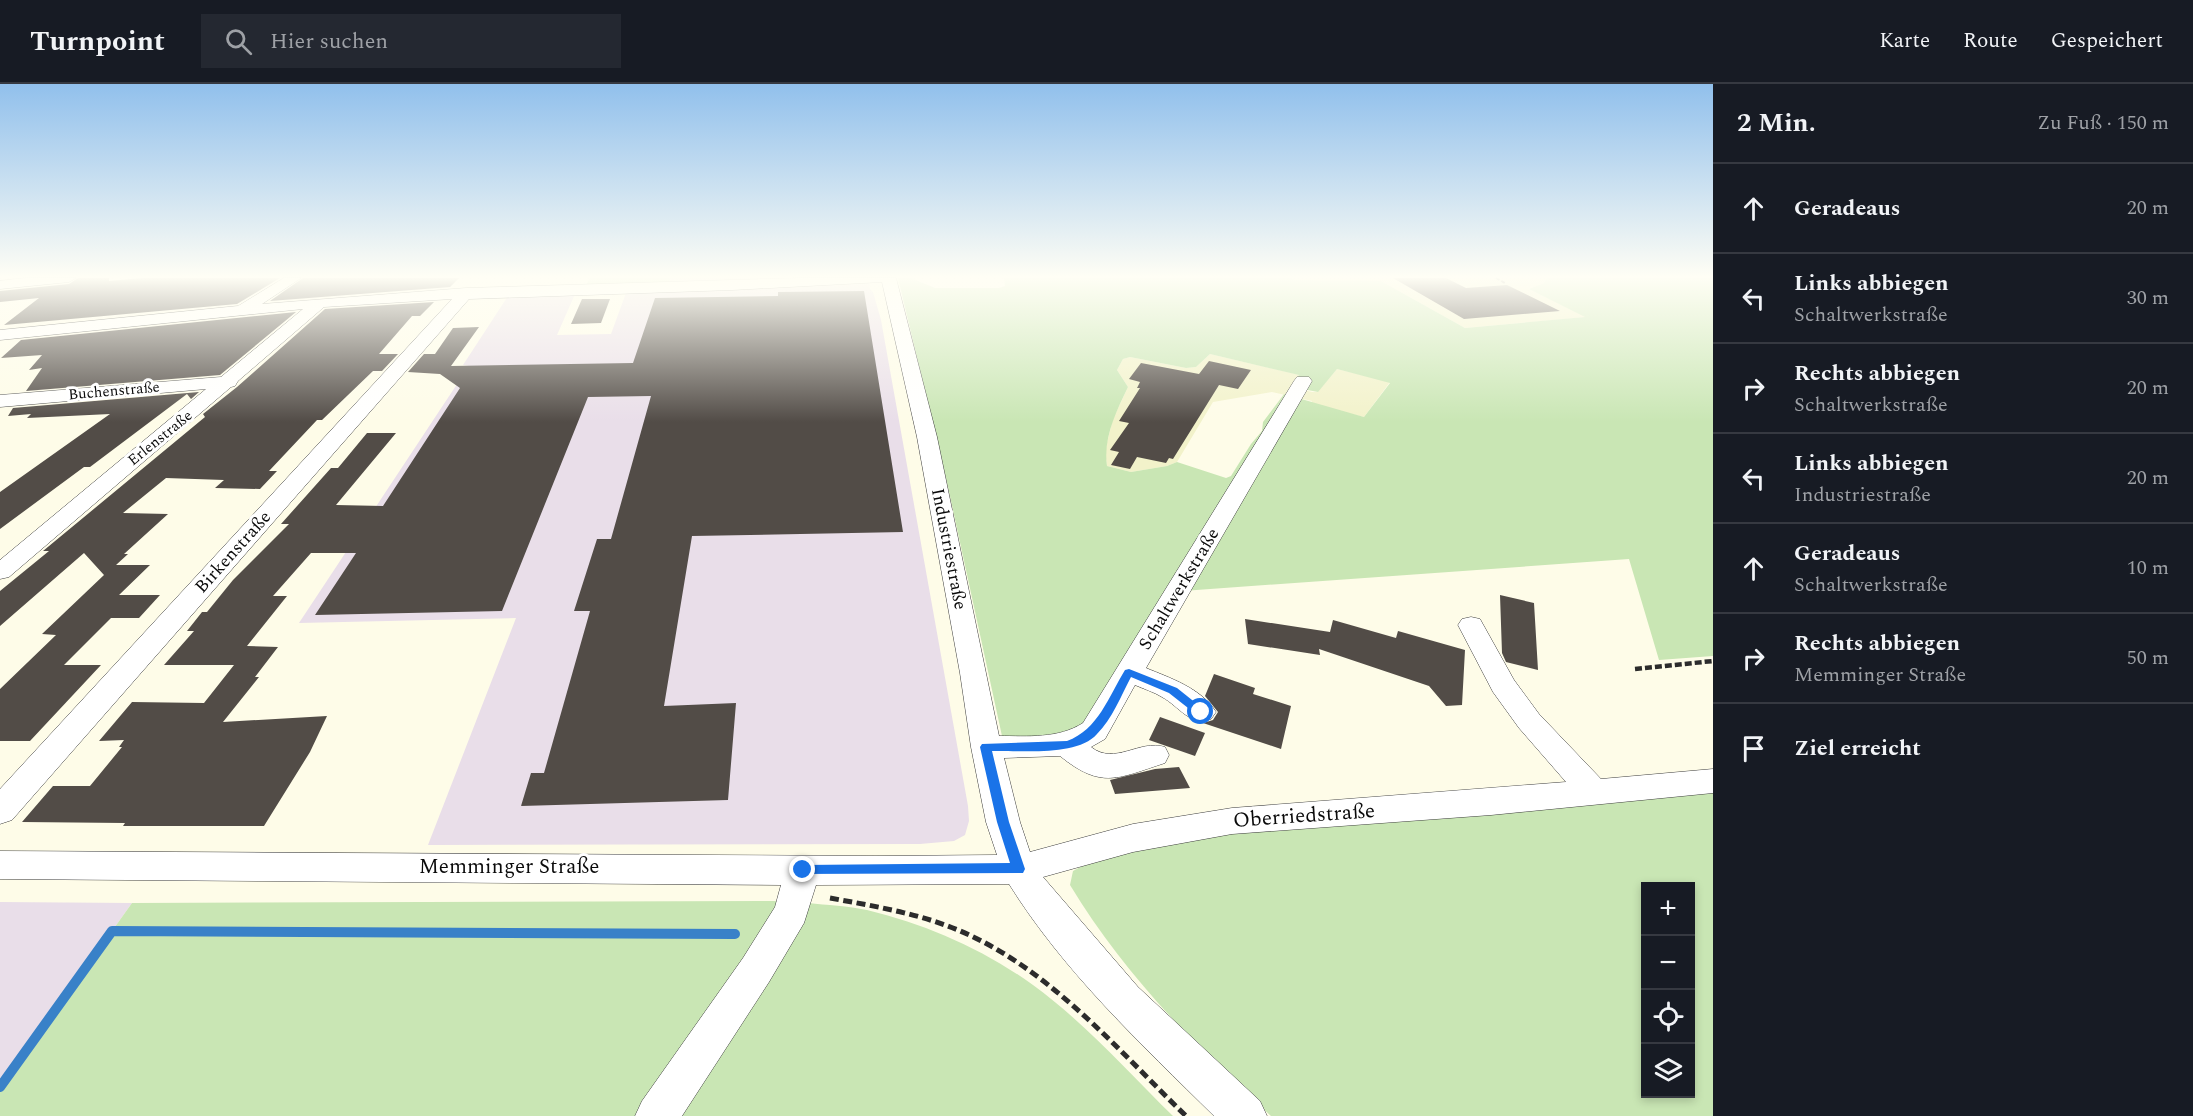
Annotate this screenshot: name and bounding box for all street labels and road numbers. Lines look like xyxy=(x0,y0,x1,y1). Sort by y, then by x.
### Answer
street label: Buchenstraße xyxy=(67,376,161,406)
street label: Erlenstraße xyxy=(123,405,197,471)
street label: Industriestraße xyxy=(924,486,974,612)
street label: Birkenstraße xyxy=(188,505,278,599)
street label: Schaltwerkstraße xyxy=(1132,523,1226,655)
street label: Oberriedstraße xyxy=(1232,795,1376,837)
street label: Memminger Straße xyxy=(419,851,599,883)

